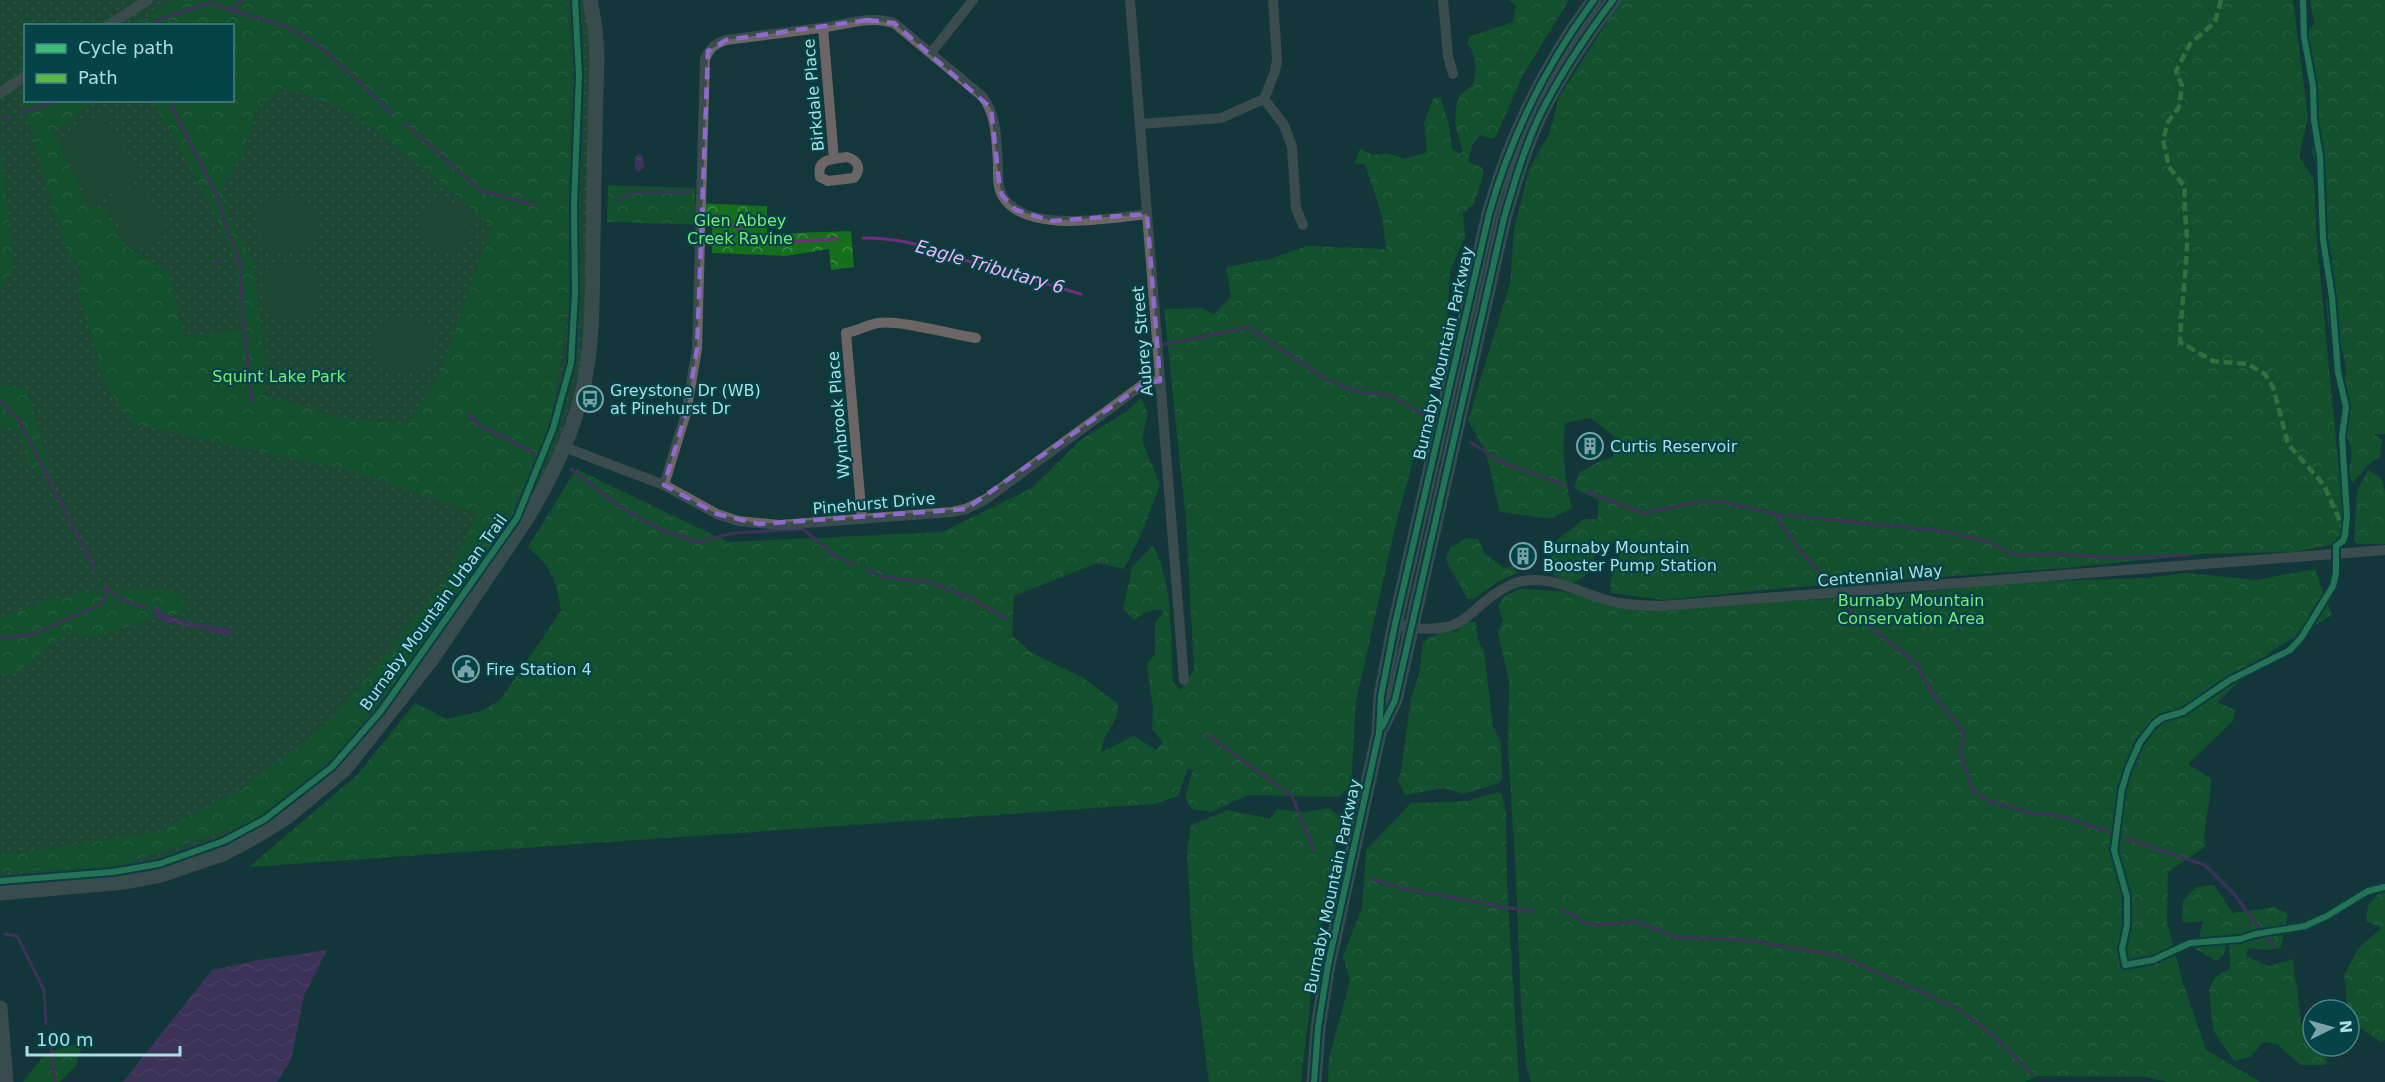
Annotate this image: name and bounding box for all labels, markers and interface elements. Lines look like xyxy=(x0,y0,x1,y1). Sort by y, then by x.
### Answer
legend xyxy=(24,24,234,102)
text: Cycle path xyxy=(78,37,174,58)
street label: Birkdale Place xyxy=(799,38,828,152)
text: Path xyxy=(78,67,118,88)
park label: Glen Abbey Creek Ravine xyxy=(687,211,793,248)
water label: Eagle Tributary 6 xyxy=(913,235,1067,298)
street label: Burnaby Mountain Parkway xyxy=(1410,244,1477,462)
street label: Aubrey Street xyxy=(1128,285,1157,397)
street label: Wynbrook Place xyxy=(823,350,854,480)
park label: Squint Lake Park xyxy=(212,367,346,386)
place label: Greystone Dr (WB) at Pinehurst Dr xyxy=(610,381,761,418)
bus stop icon: Greystone Dr (WB) at Pinehurst Dr xyxy=(575,384,605,414)
building icon: Curtis Reservoir xyxy=(1575,431,1605,461)
place label: Curtis Reservoir xyxy=(1610,437,1738,456)
street label: Pinehurst Drive xyxy=(812,489,936,518)
street label: Burnaby Mountain Urban Trail xyxy=(356,510,511,714)
place label: Burnaby Mountain Booster Pump Station xyxy=(1543,538,1717,575)
building icon: Burnaby Mountain Booster Pump Station xyxy=(1508,541,1538,571)
street label: Centennial Way xyxy=(1817,561,1943,590)
park label: Burnaby Mountain Conservation Area xyxy=(1837,591,1985,628)
public building icon: Fire Station 4 xyxy=(451,654,481,684)
place label: Fire Station 4 xyxy=(486,660,592,679)
street label: Burnaby Mountain Parkway xyxy=(1300,777,1365,995)
north arrow xyxy=(2301,998,2361,1058)
scale bar xyxy=(27,1019,180,1057)
text: N xyxy=(2335,1019,2355,1034)
text: 100 m xyxy=(36,1029,94,1050)

